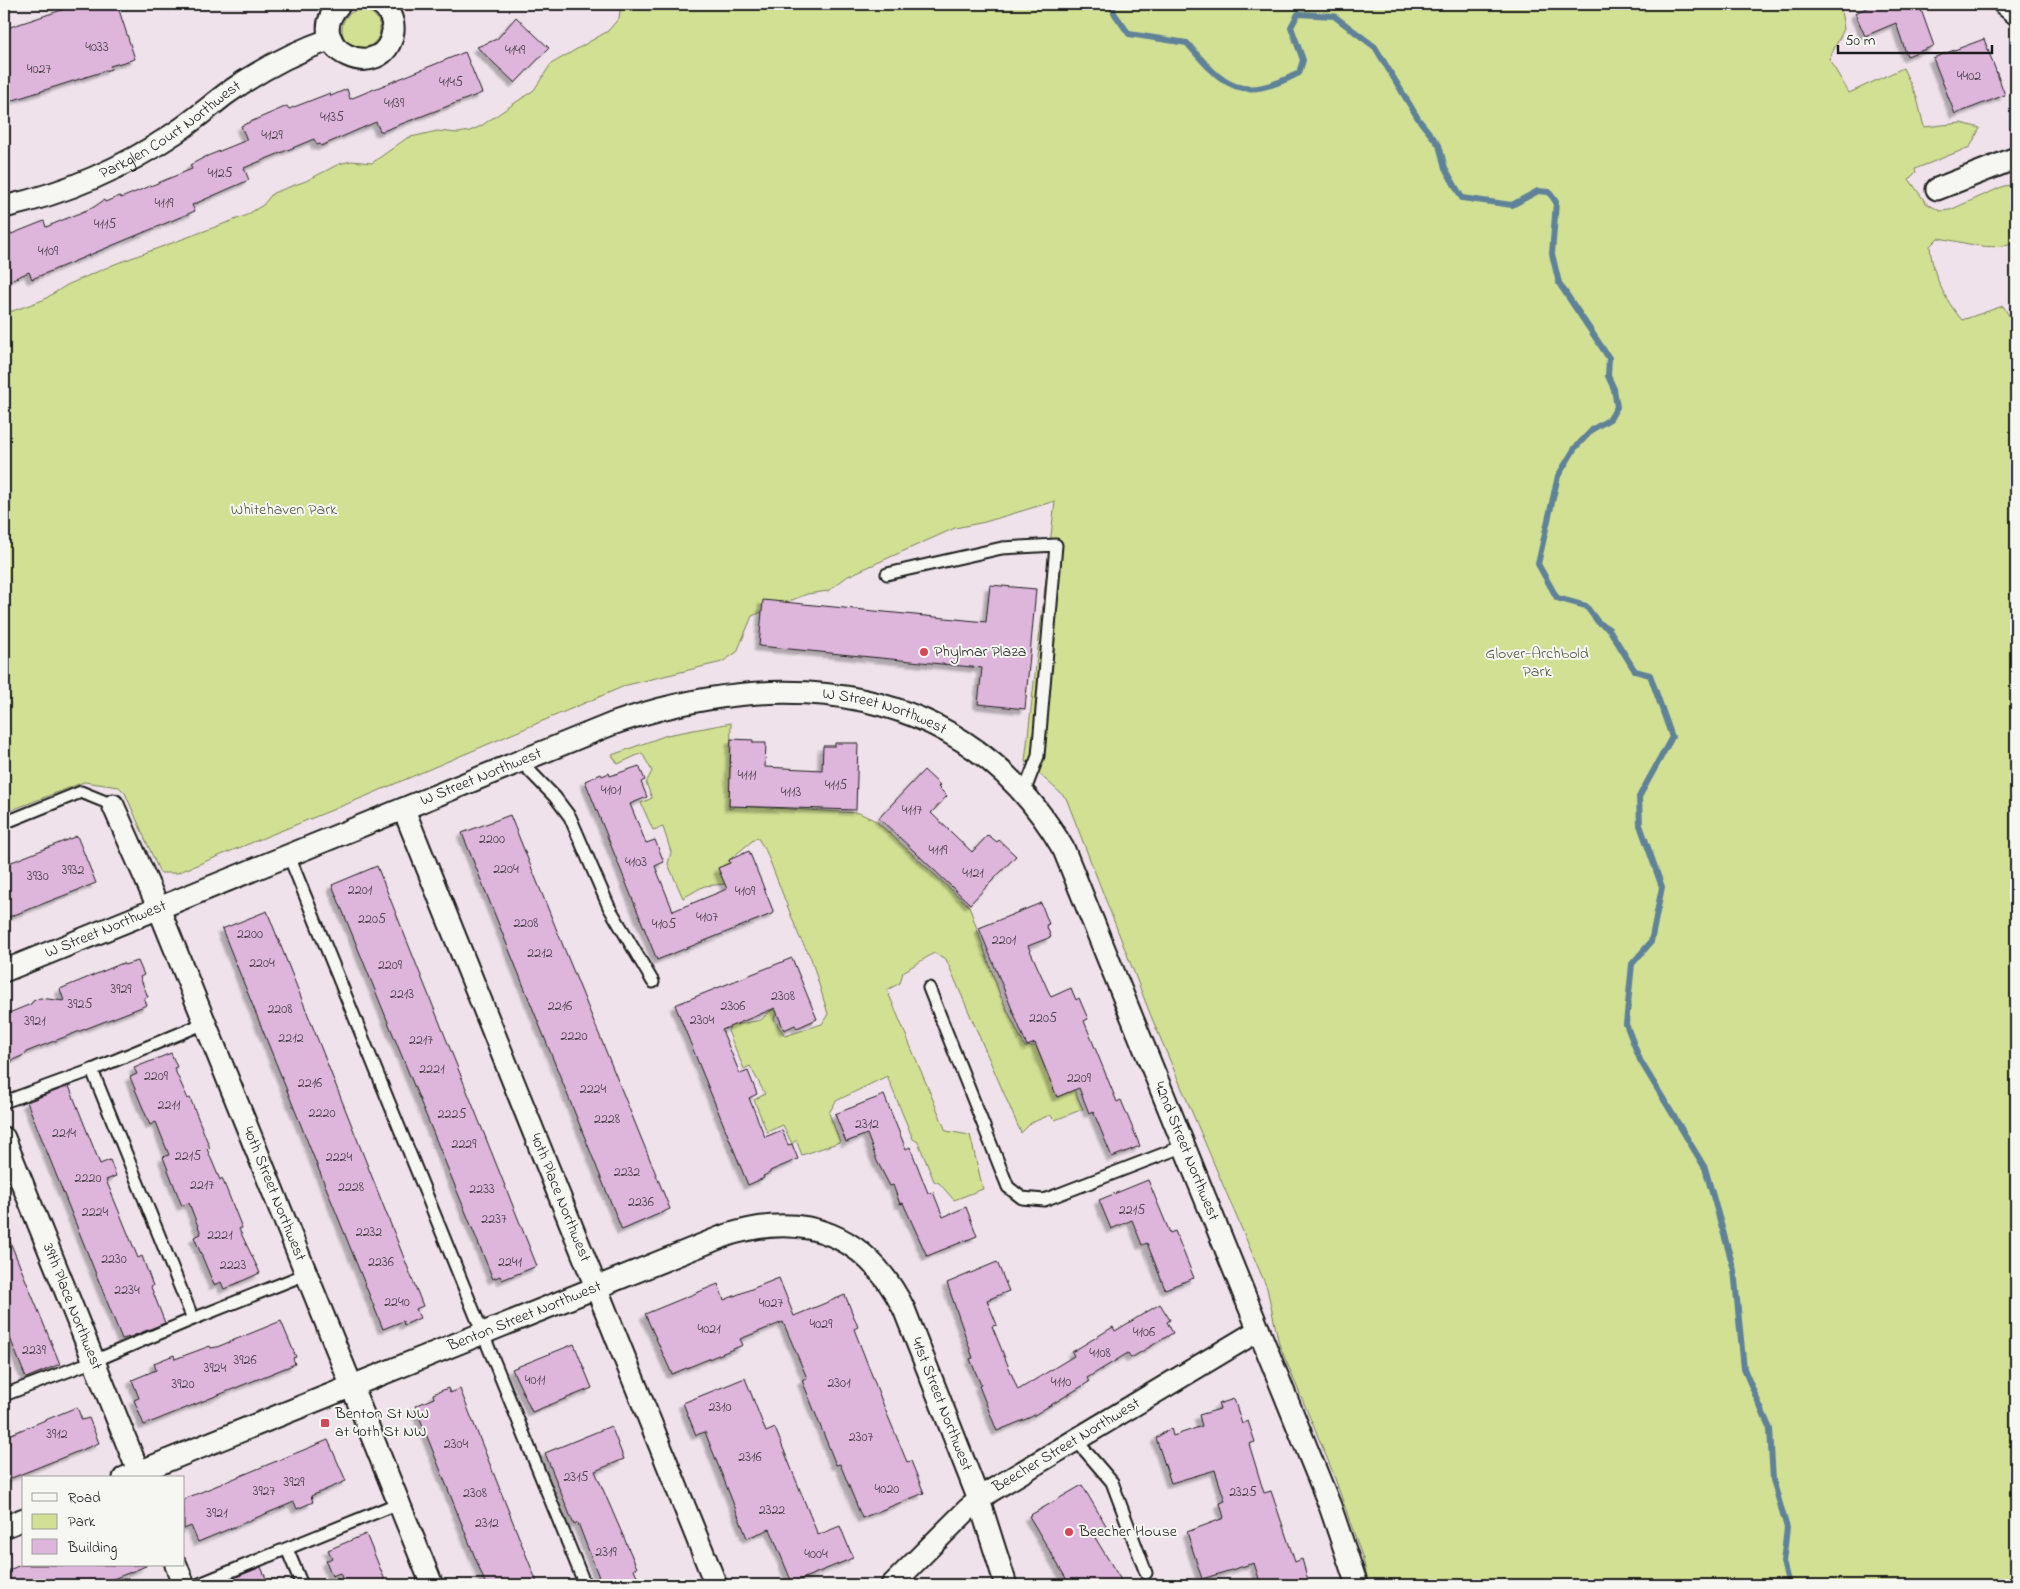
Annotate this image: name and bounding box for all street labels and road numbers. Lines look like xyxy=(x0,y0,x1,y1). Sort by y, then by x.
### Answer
street label: Parkglen Court Northwest xyxy=(95,74,247,186)
street label: W Street Northwest xyxy=(821,682,952,742)
street label: W Street Northwest xyxy=(417,742,546,813)
street label: W Street Northwest xyxy=(42,894,171,965)
street label: 42nd Street Northwest xyxy=(1147,1078,1225,1225)
street label: 40th Street Northwest xyxy=(236,1123,312,1265)
street label: 40th Place Northwest xyxy=(523,1130,597,1266)
street label: 39th Place Northwest xyxy=(36,1240,109,1374)
street label: Benton Street Northwest xyxy=(443,1274,606,1359)
street label: 41st Street Northwest xyxy=(904,1334,979,1475)
street label: Beecher Street Northwest xyxy=(987,1391,1146,1500)

